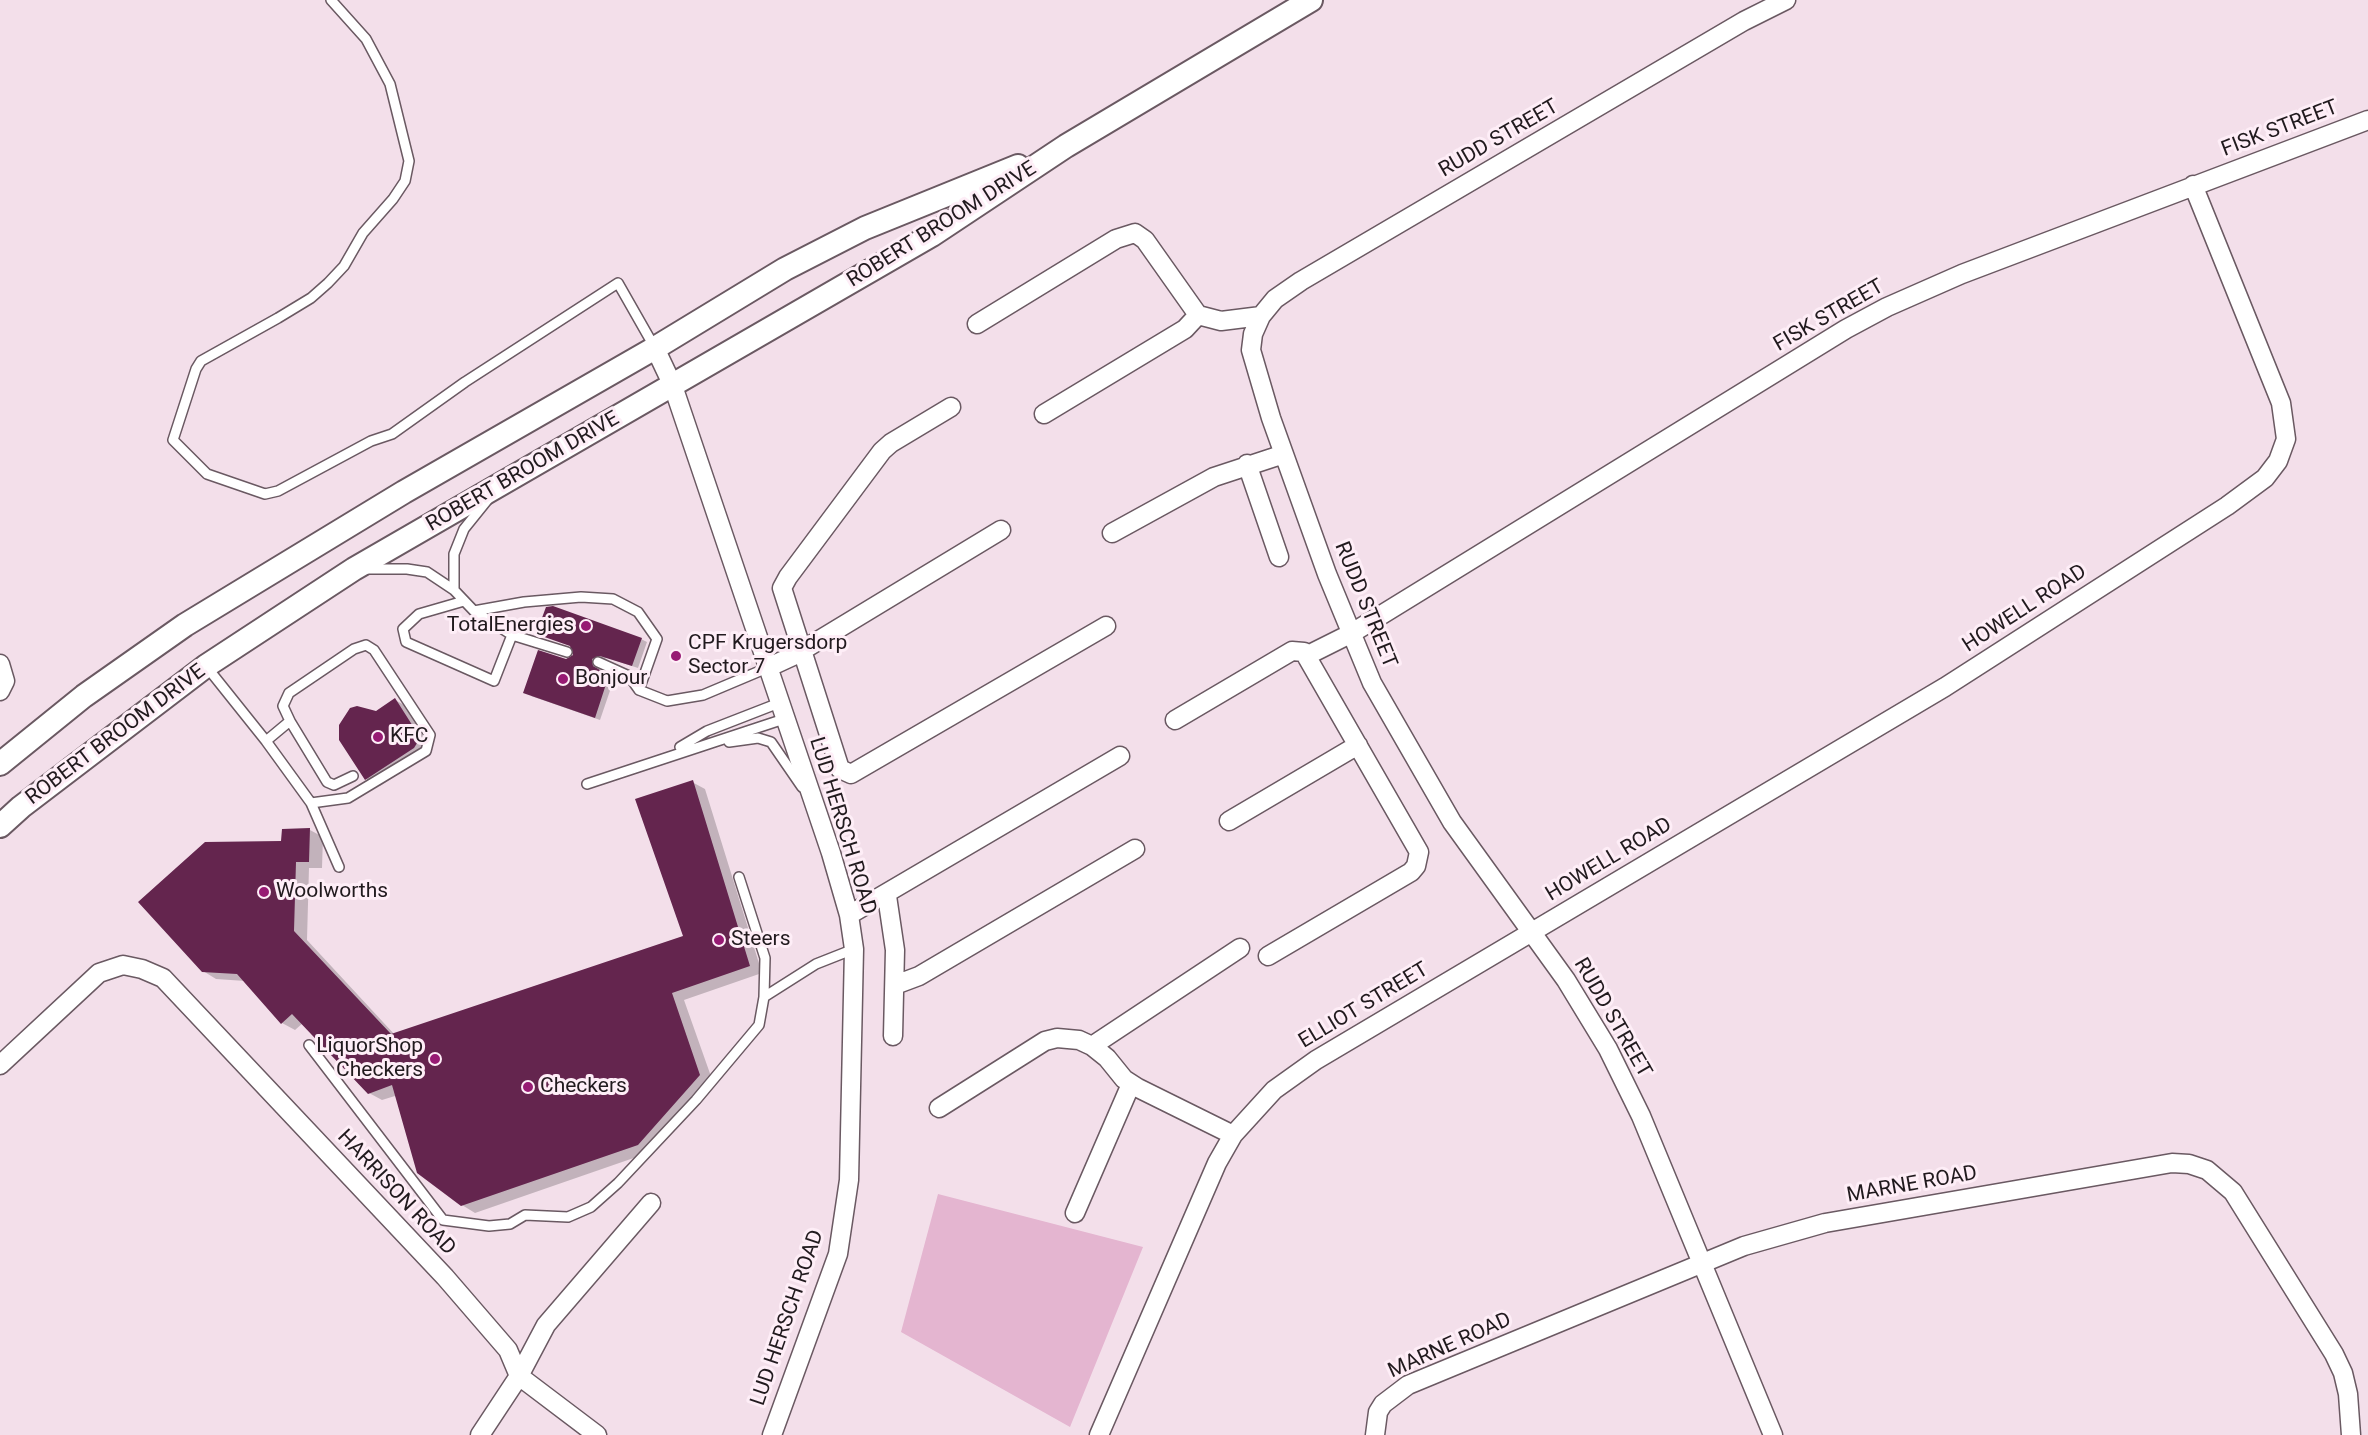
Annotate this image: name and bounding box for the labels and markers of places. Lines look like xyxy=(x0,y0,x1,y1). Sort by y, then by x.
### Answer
place label: TotalEnergies xyxy=(447,613,574,639)
marker: TotalEnergies xyxy=(579,619,593,633)
place label: CPF Krugersdorp Sector 7 xyxy=(688,631,847,681)
marker: CPF Krugersdorp Sector 7 xyxy=(669,649,683,663)
place label: Bonjour xyxy=(575,666,647,692)
marker: Bonjour xyxy=(556,672,570,686)
place label: KFC xyxy=(390,724,428,750)
marker: KFC xyxy=(371,730,385,744)
place label: Woolworths xyxy=(276,879,388,905)
marker: Woolworths xyxy=(257,885,271,899)
place label: Steers xyxy=(731,927,791,953)
marker: Steers xyxy=(712,933,726,947)
place label: LiquorShop Checkers xyxy=(316,1034,423,1084)
marker: LiquorShop Checkers xyxy=(428,1052,442,1066)
place label: Checkers xyxy=(540,1074,627,1100)
marker: Checkers xyxy=(521,1080,535,1094)

